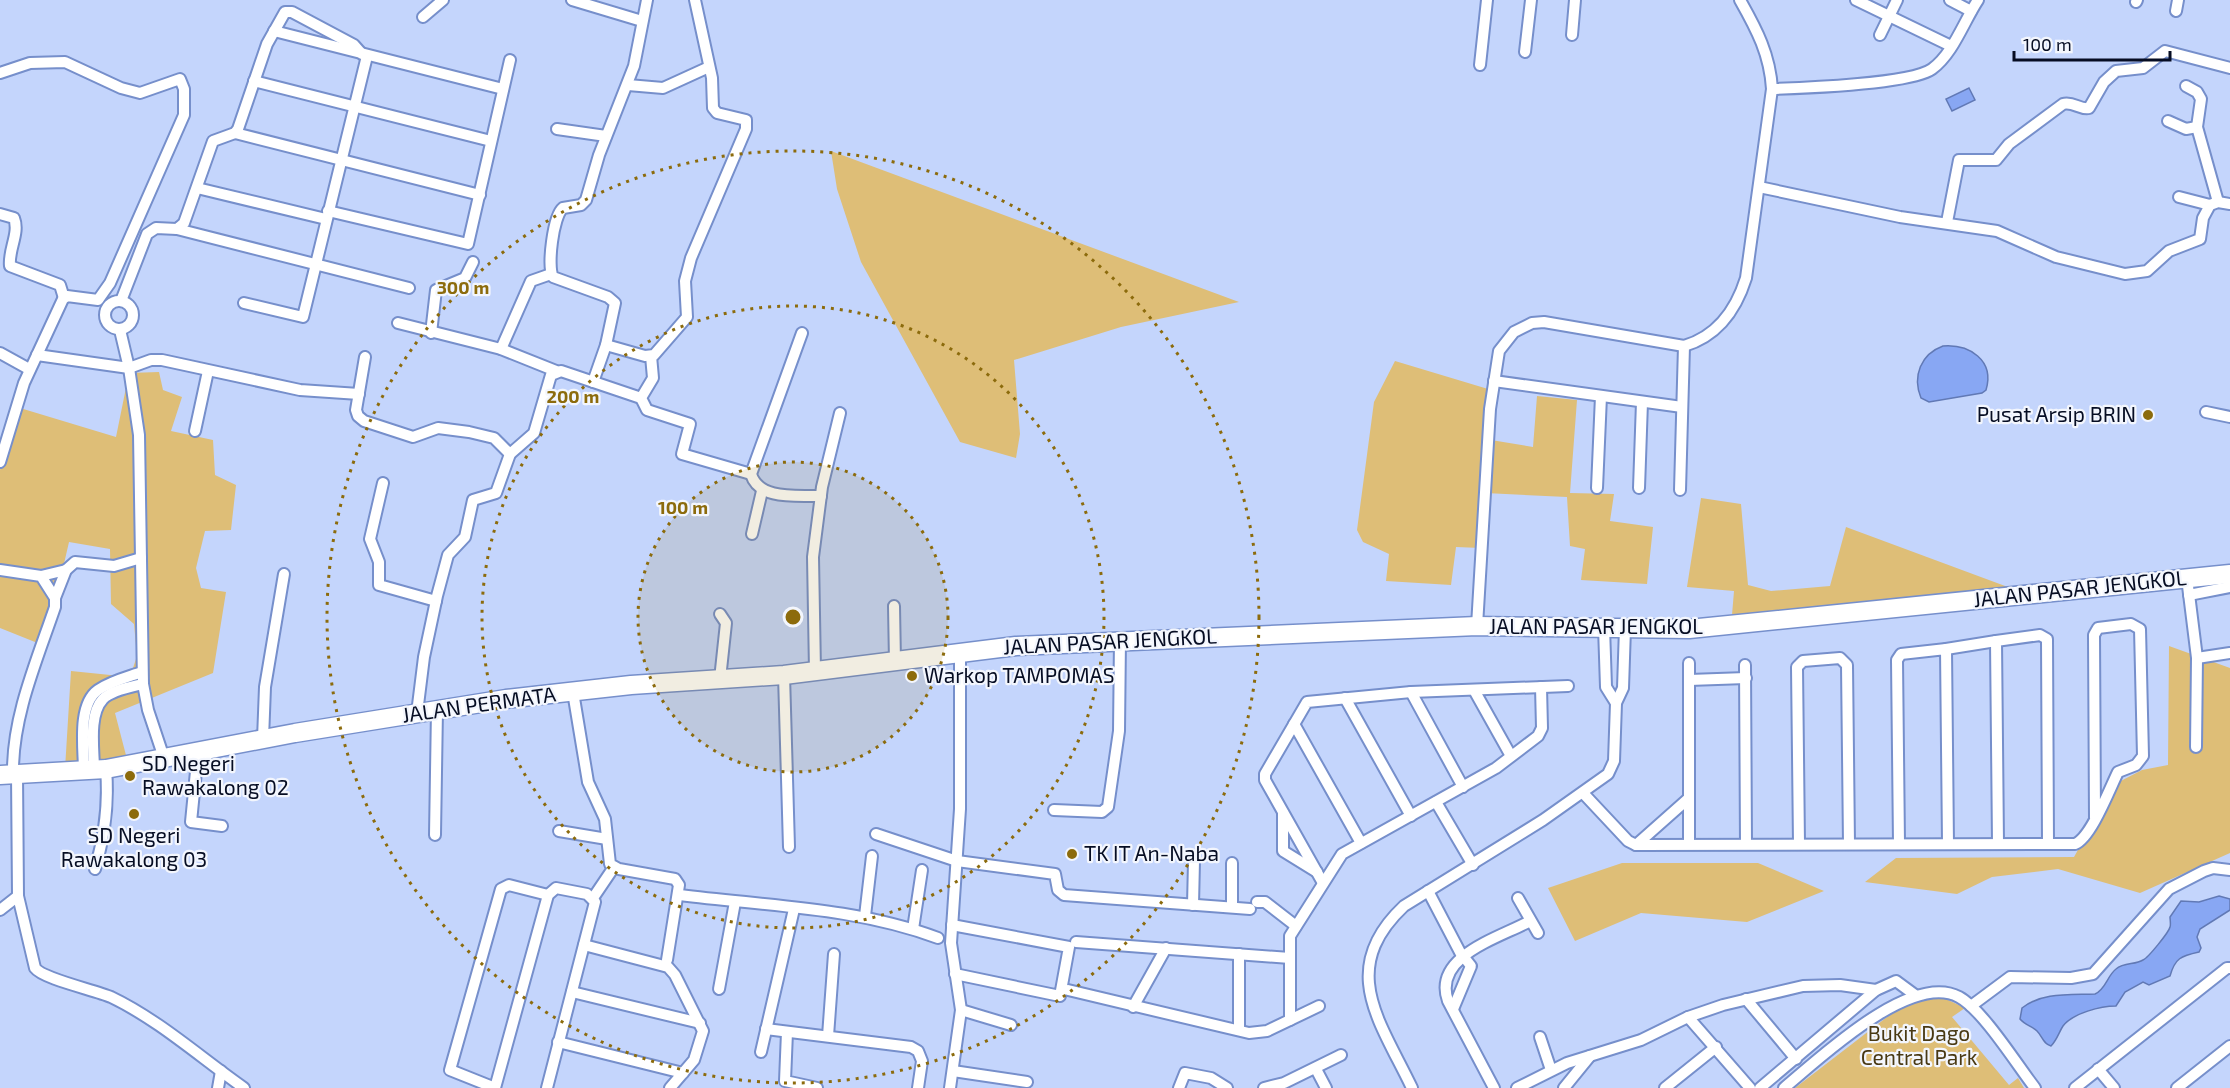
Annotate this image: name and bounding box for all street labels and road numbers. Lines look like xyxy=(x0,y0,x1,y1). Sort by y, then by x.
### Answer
street label: JALAN PASAR JENGKOL xyxy=(1972,564,2188,611)
street label: JALAN PASAR JENGKOL xyxy=(1489,613,1703,638)
street label: JALAN PASAR JENGKOL xyxy=(1002,622,1218,659)
street label: JALAN PERMATA xyxy=(400,680,557,727)

